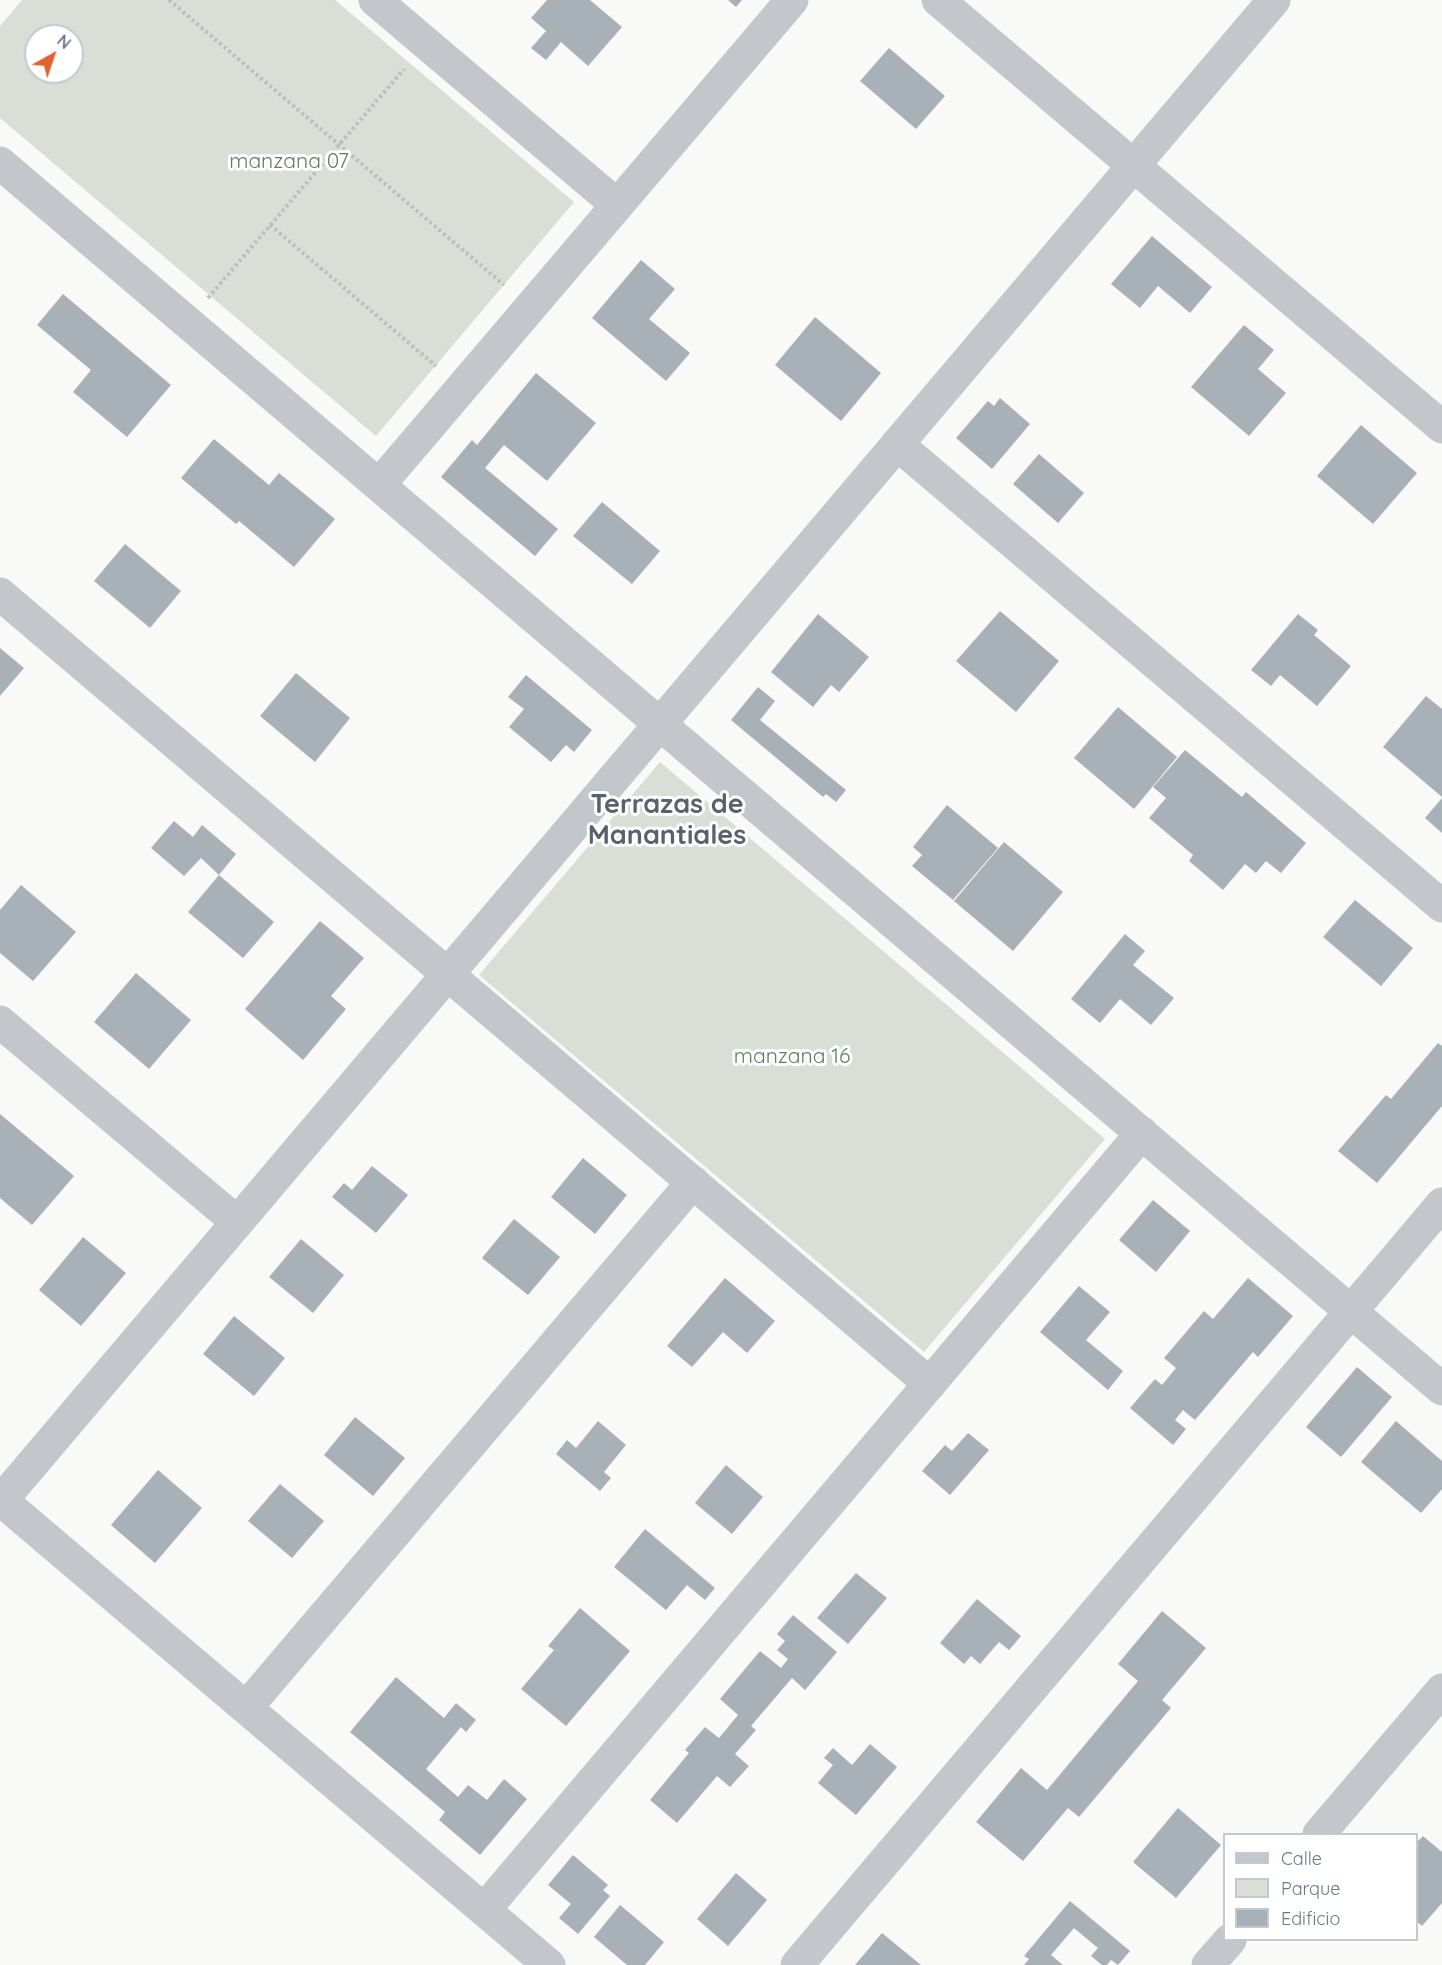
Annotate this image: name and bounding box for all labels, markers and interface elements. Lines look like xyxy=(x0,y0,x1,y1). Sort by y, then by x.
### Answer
north arrow xyxy=(24,24,84,84)
text: N xyxy=(53,30,75,53)
park label: manzana 07 xyxy=(229,149,349,175)
district label: Terrazas de Manantiales xyxy=(588,789,746,852)
park label: manzana 16 xyxy=(734,1044,850,1070)
legend xyxy=(1223,1833,1418,1941)
text: Calle xyxy=(1281,1847,1322,1870)
text: Parque xyxy=(1281,1877,1340,1900)
text: Edificio xyxy=(1281,1907,1340,1930)

